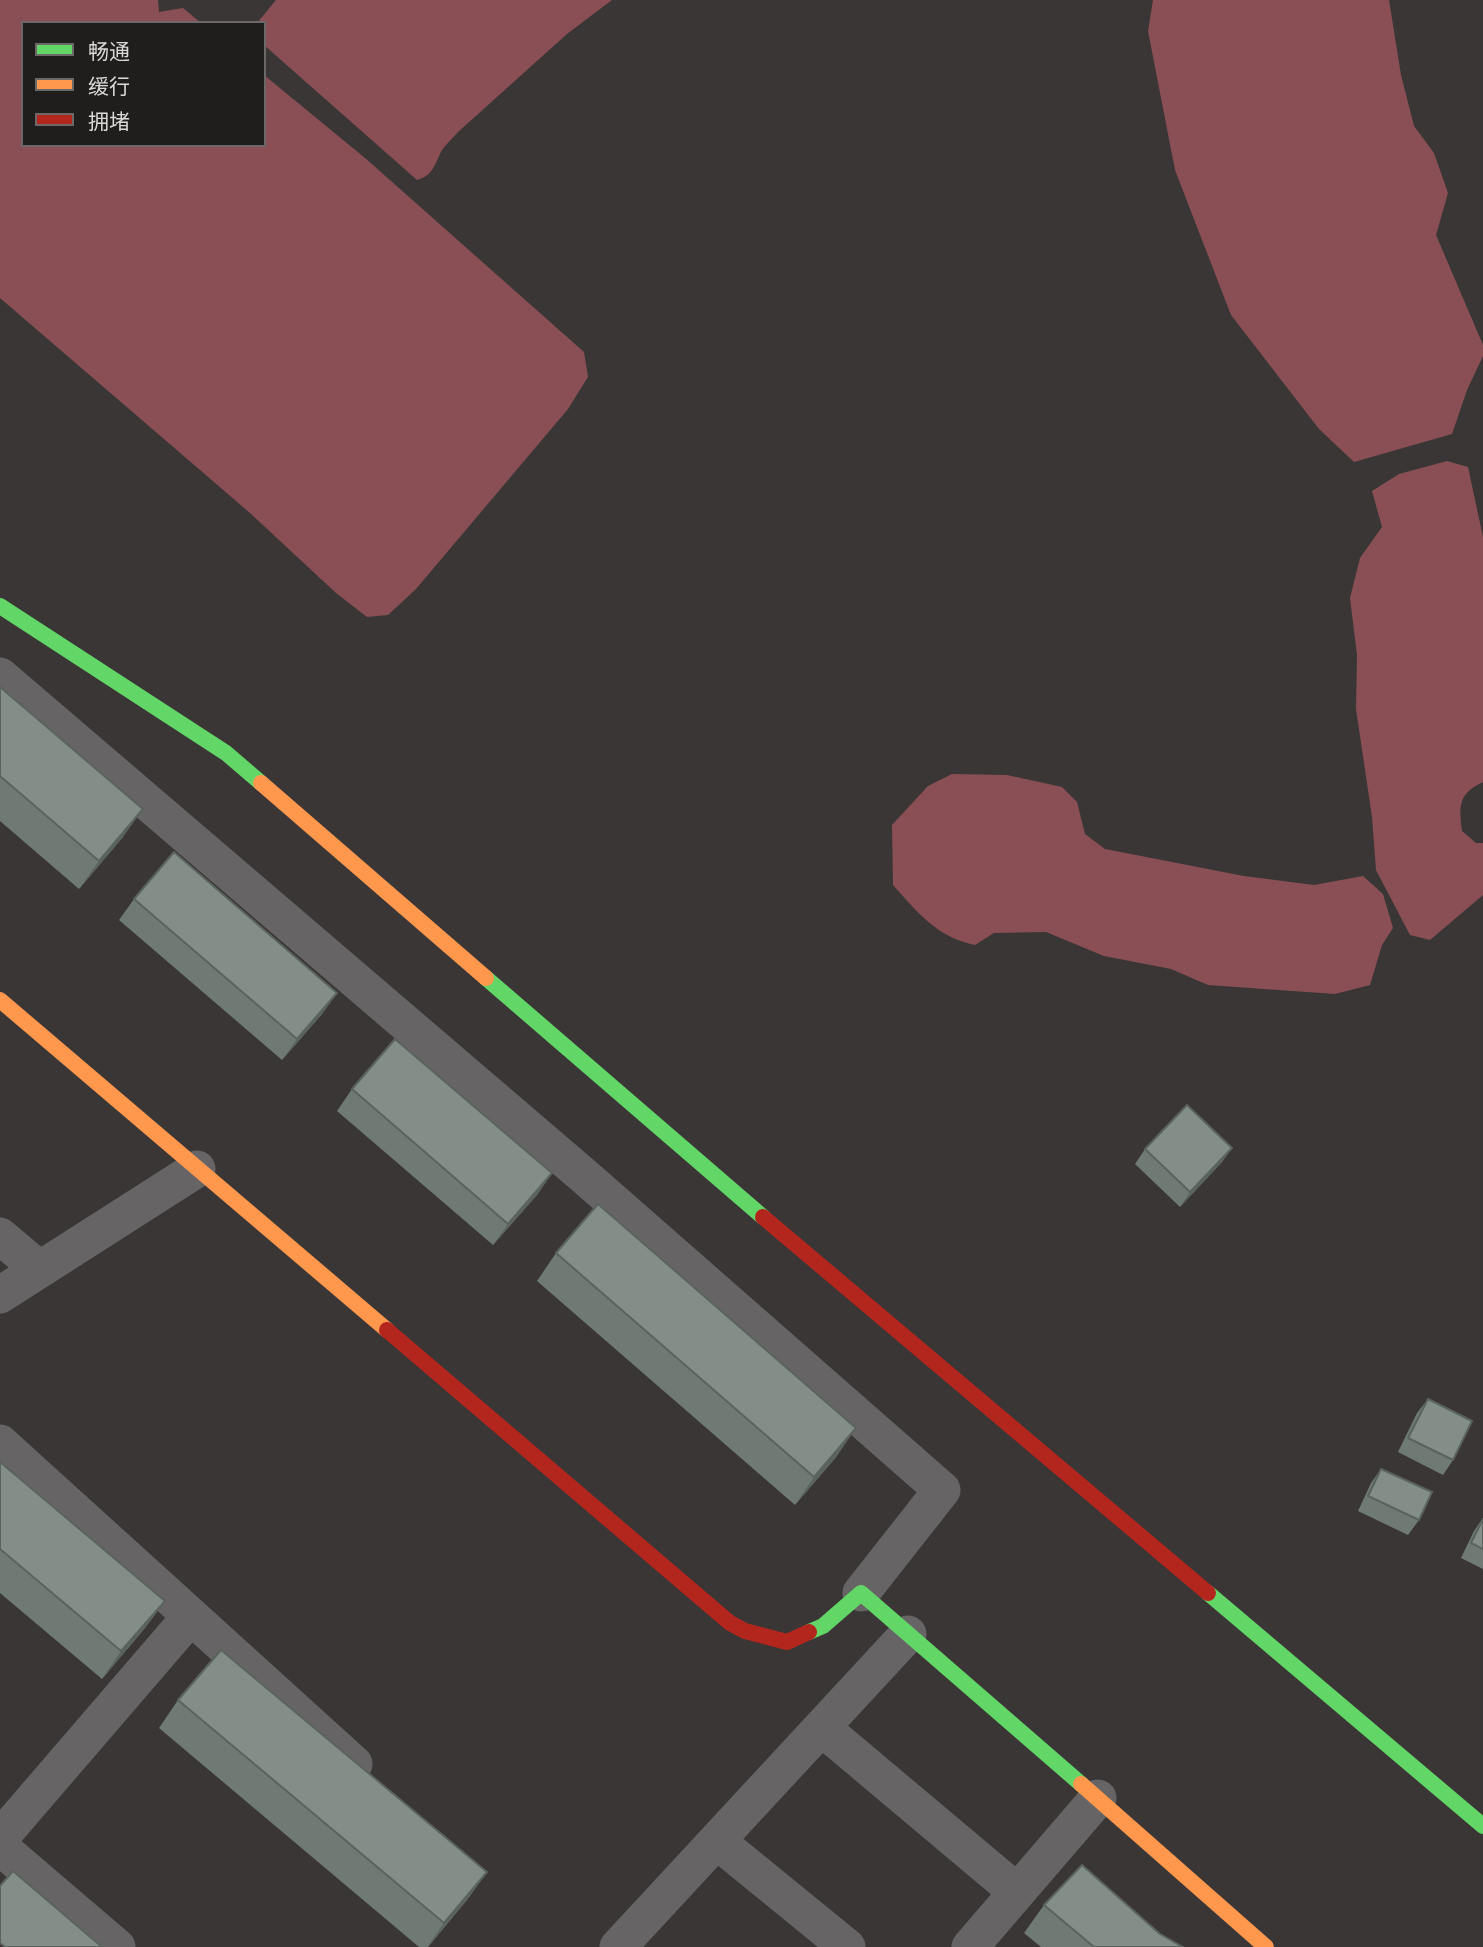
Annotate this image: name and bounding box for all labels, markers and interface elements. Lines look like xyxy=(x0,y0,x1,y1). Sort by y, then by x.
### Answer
legend xyxy=(21,21,266,147)
text: 畅通 xyxy=(88,38,130,65)
text: 缓行 xyxy=(88,73,130,100)
text: 拥堵 xyxy=(88,108,130,135)

